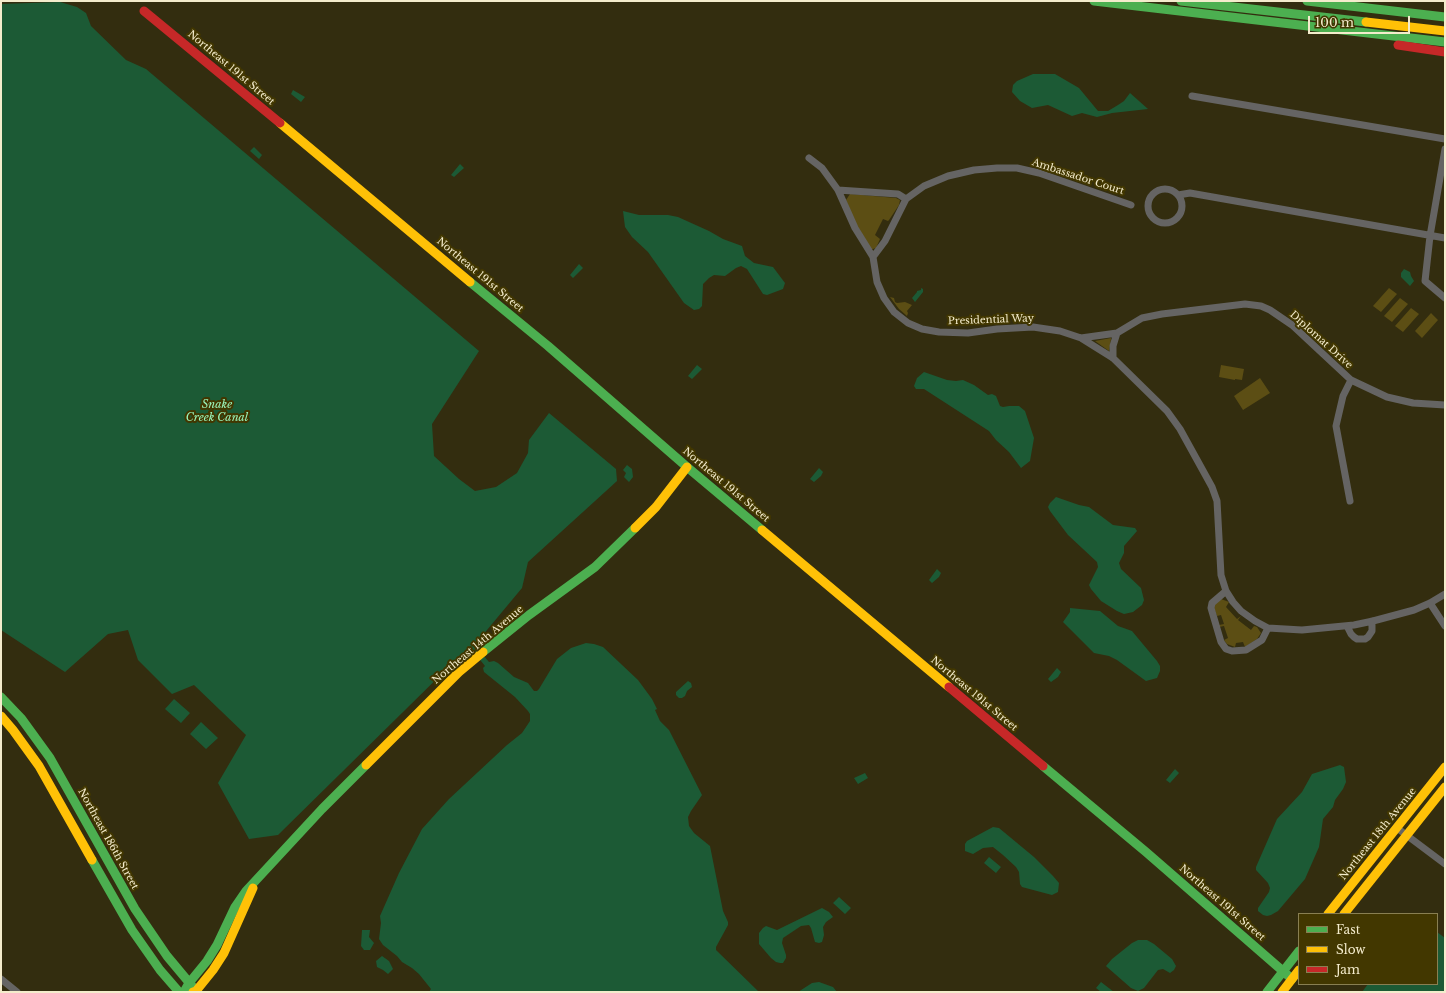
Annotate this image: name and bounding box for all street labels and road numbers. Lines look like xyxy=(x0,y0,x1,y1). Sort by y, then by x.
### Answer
street label: Northeast 191st Street xyxy=(185,28,277,108)
street label: Ambassador Court xyxy=(1031,156,1125,198)
street label: Northeast 191st Street xyxy=(434,235,526,315)
street label: Diplomat Drive xyxy=(1287,309,1355,371)
street label: Presidential Way xyxy=(948,313,1034,327)
street label: Northeast 191st Street xyxy=(680,445,772,525)
street label: Northeast 14th Avenue xyxy=(430,603,526,687)
street label: Northeast 191st Street xyxy=(928,654,1020,734)
street label: Northeast 18th Avenue xyxy=(1337,785,1419,883)
street label: Northeast 186th Street xyxy=(75,786,141,892)
street label: Northeast 191st Street xyxy=(1177,862,1267,944)

